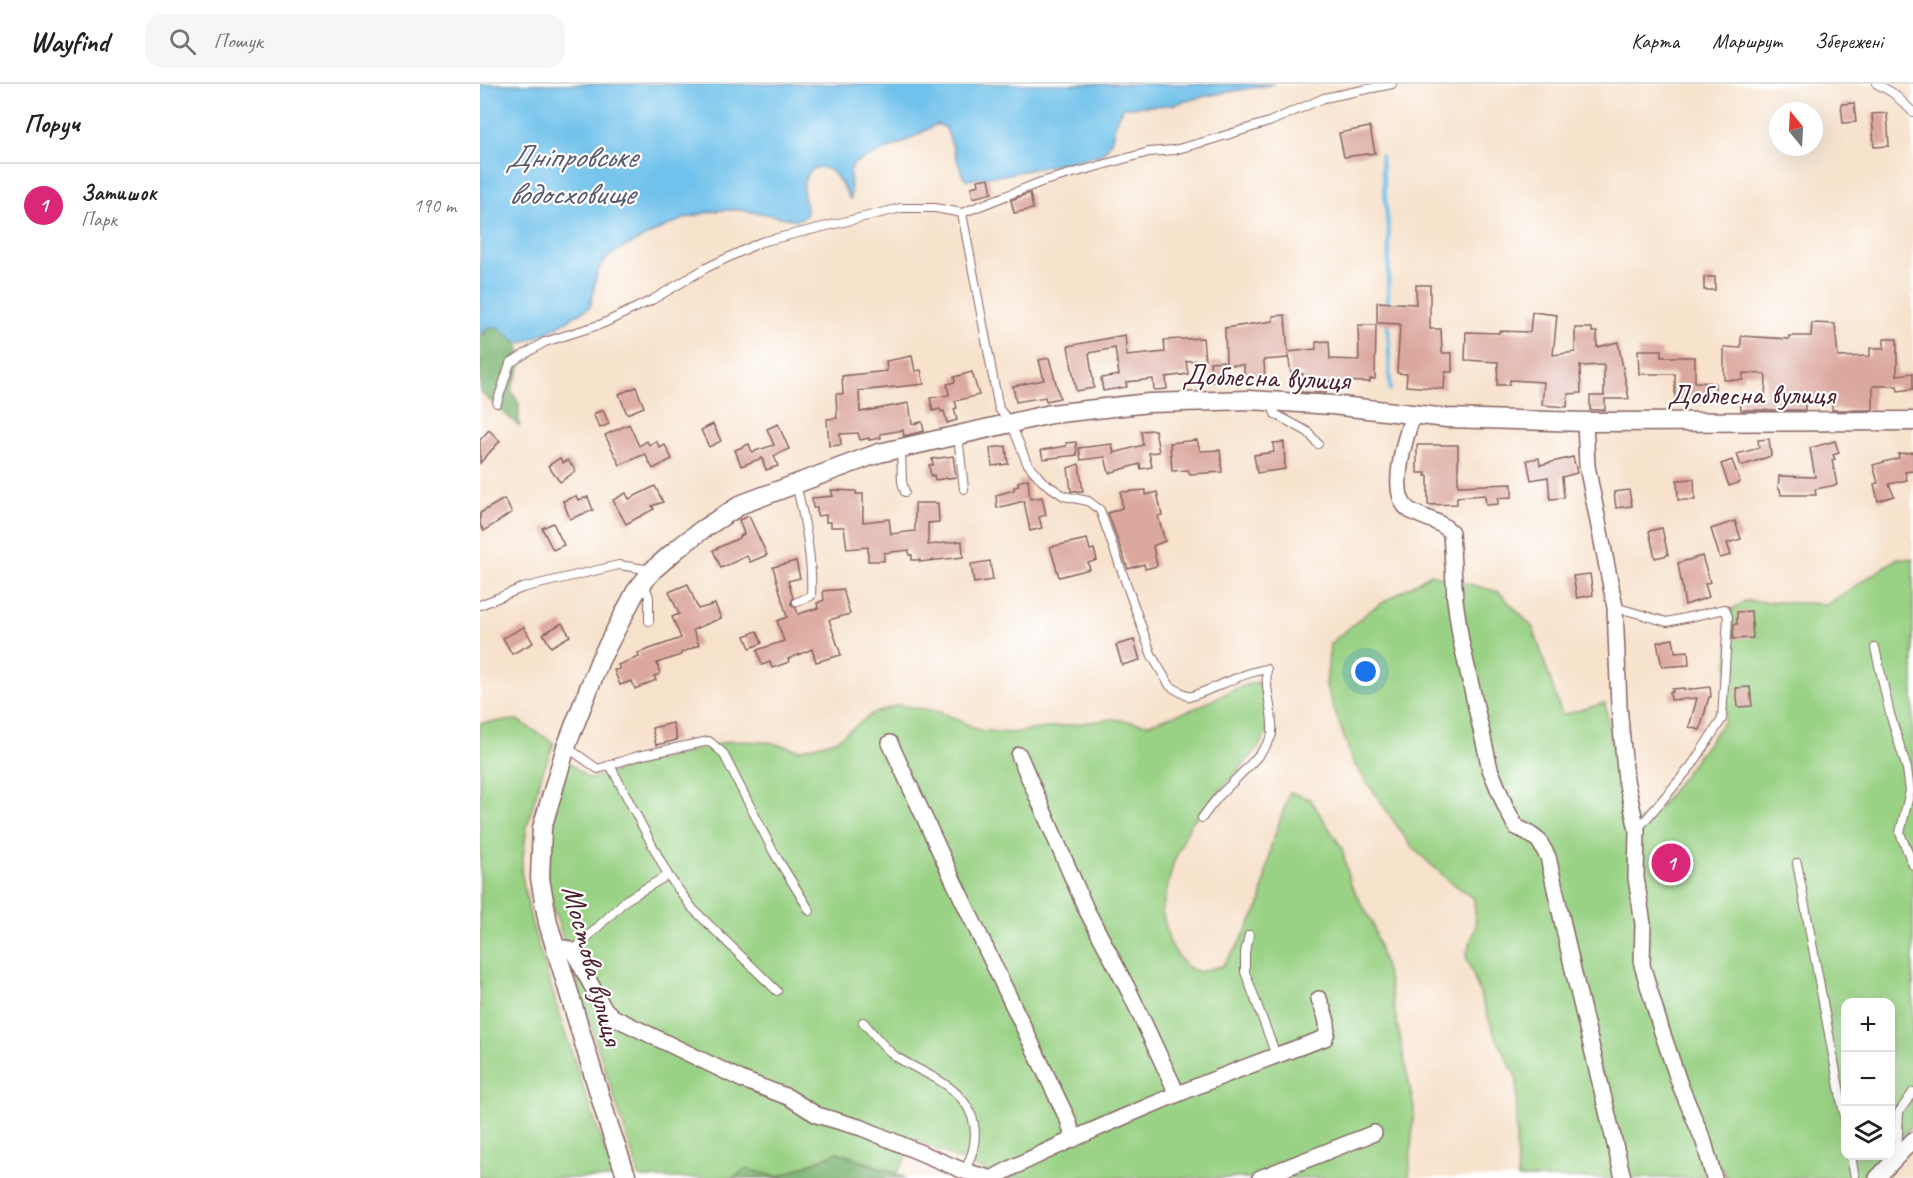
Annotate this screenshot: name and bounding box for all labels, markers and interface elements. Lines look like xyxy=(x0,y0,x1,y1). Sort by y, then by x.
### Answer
search box xyxy=(145,14,565,68)
text: Wayfind xyxy=(30,24,109,59)
icon: search xyxy=(166,25,199,58)
text: Пошук xyxy=(214,27,263,55)
text: Карта xyxy=(1631,28,1679,54)
text: Маршрут xyxy=(1712,28,1782,54)
text: Збережені xyxy=(1815,28,1883,54)
north arrow xyxy=(1769,102,1823,156)
text: Поруч xyxy=(24,107,80,140)
water label: Дніпровське водосховище xyxy=(505,136,641,214)
text: Затишок xyxy=(81,179,157,207)
text: 1 xyxy=(39,193,48,218)
text: 190 m xyxy=(413,193,456,218)
text: Парк xyxy=(81,207,117,232)
street label: Доблесна вулиця xyxy=(1182,355,1353,399)
street label: Доблесна вулиця xyxy=(1667,375,1837,413)
your location xyxy=(1351,657,1380,686)
pin: 1 xyxy=(1652,840,1690,886)
street label: Мостова вулиця xyxy=(553,881,633,1052)
map controls xyxy=(1841,998,1895,1160)
button: + xyxy=(1841,998,1895,1052)
button: − xyxy=(1841,1052,1895,1106)
button: layers xyxy=(1841,1106,1895,1160)

